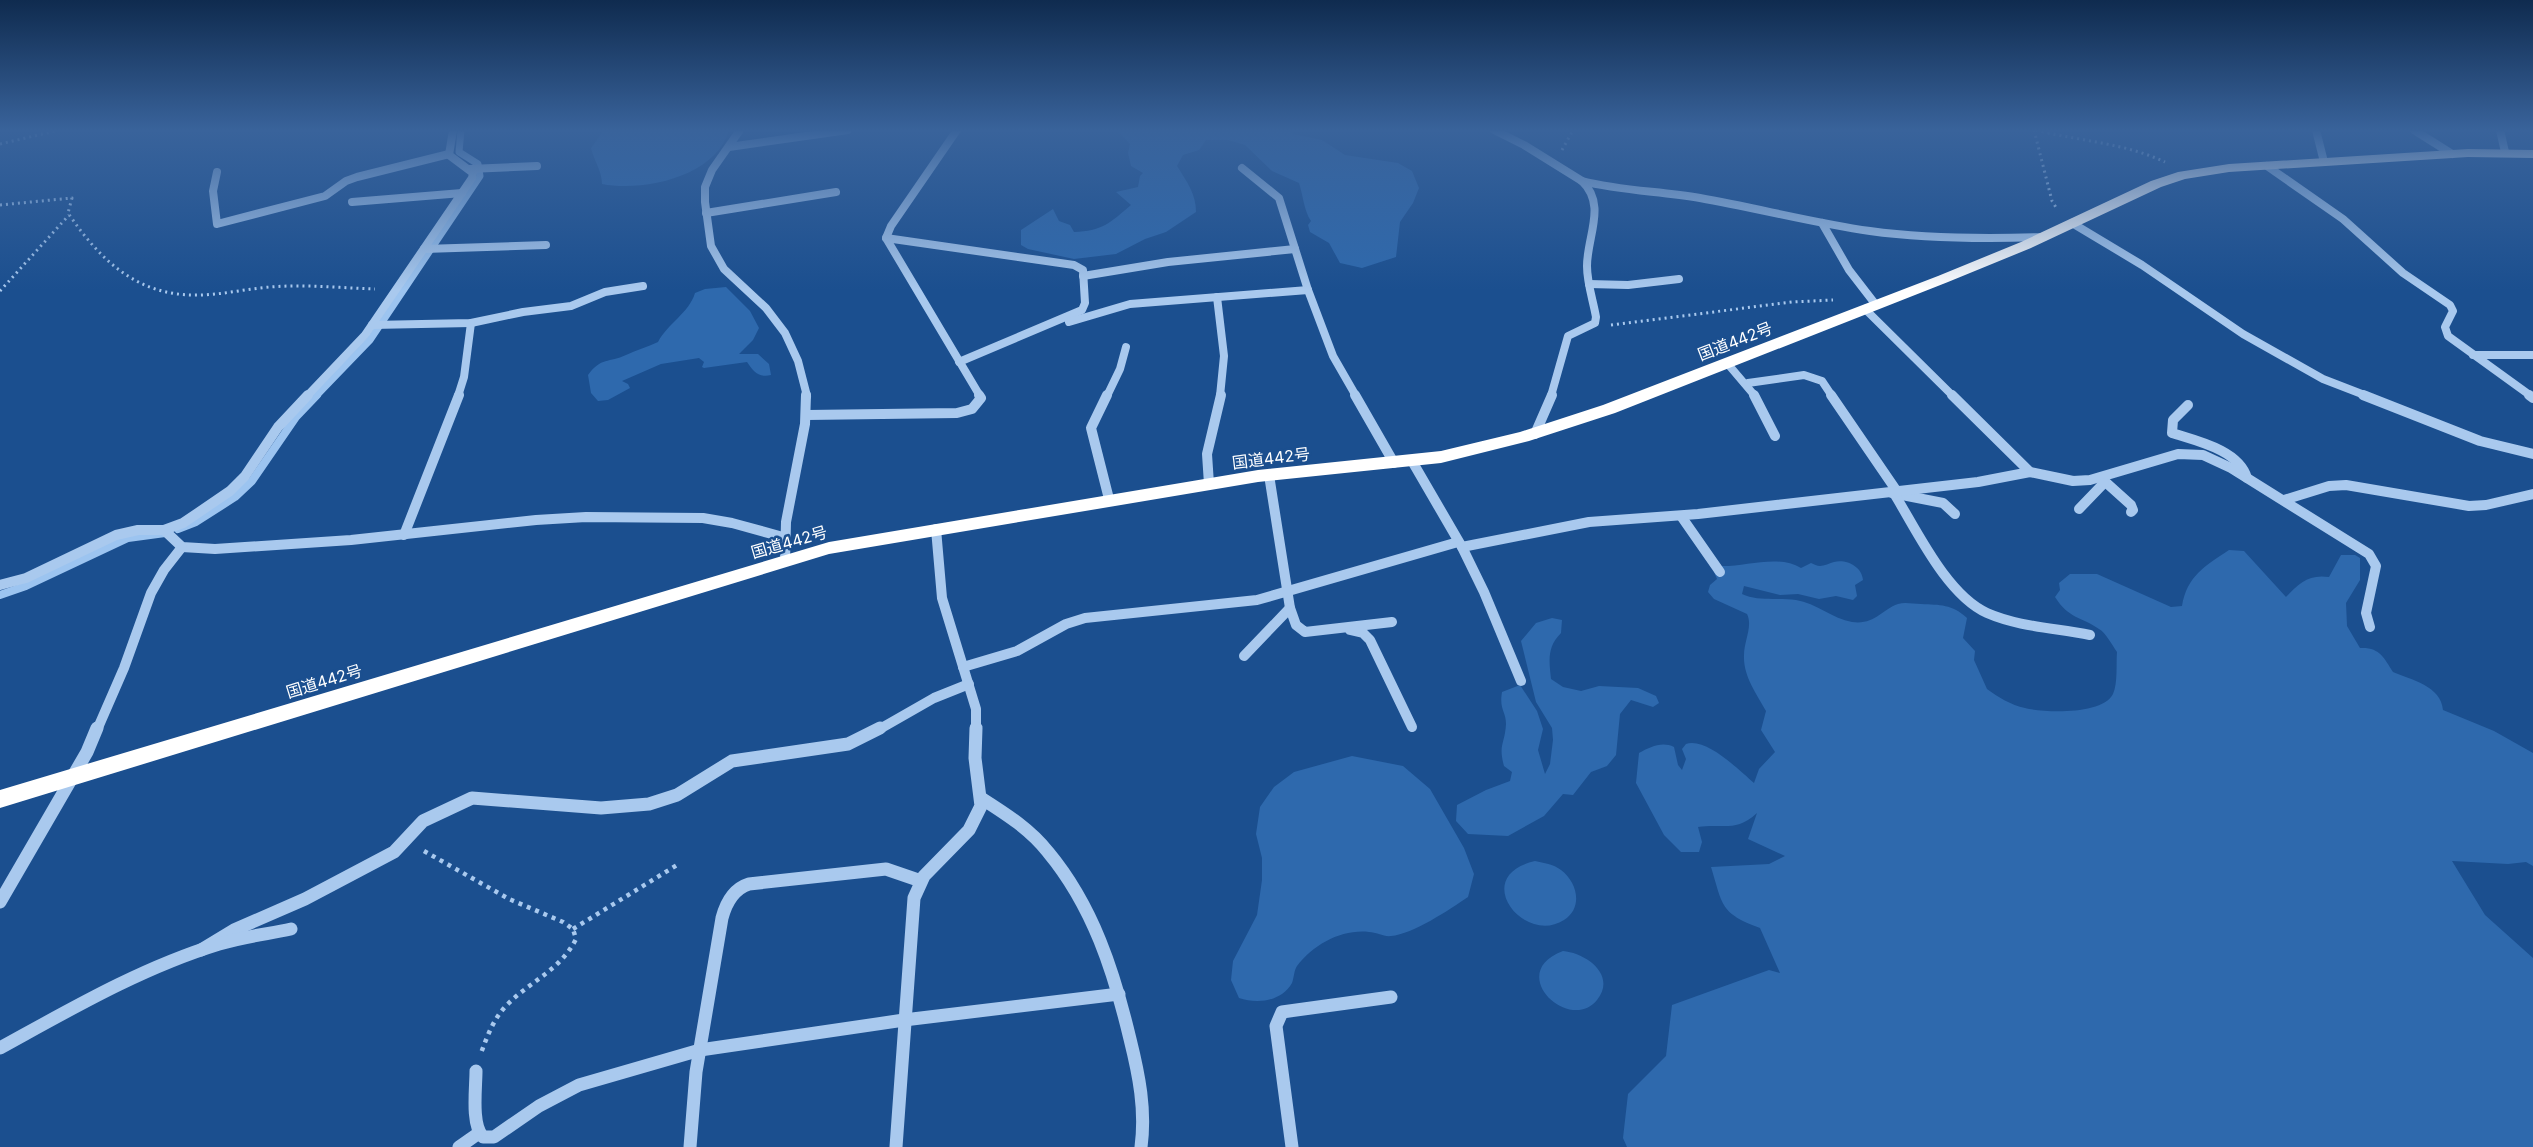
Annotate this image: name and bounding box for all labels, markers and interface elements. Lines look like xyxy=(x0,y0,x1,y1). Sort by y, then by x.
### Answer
street label: 国道442号 xyxy=(1695,318,1775,364)
street label: 国道442号 xyxy=(1231,443,1311,473)
street label: 国道442号 xyxy=(749,522,829,562)
street label: 国道442号 xyxy=(284,660,364,702)

